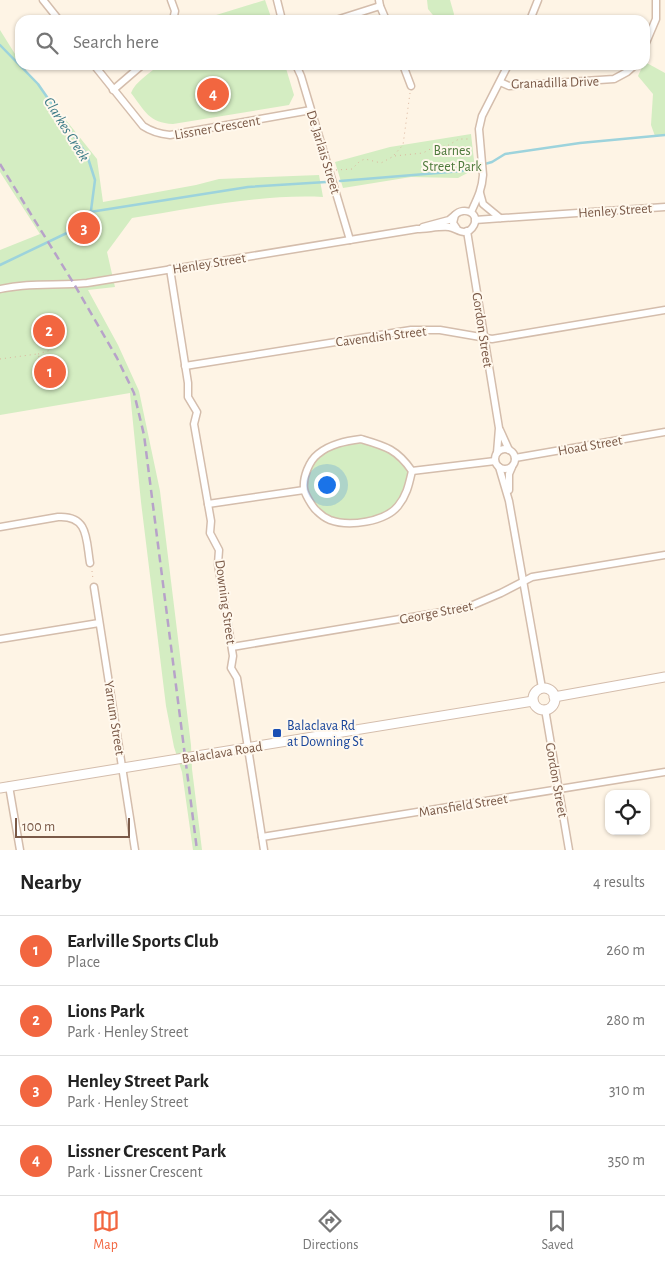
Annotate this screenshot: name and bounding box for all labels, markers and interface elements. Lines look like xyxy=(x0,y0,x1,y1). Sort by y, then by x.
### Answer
search box xyxy=(15,15,650,70)
icon: search xyxy=(33,29,61,57)
text: Search here xyxy=(73,33,159,52)
street label: Granadilla Drive xyxy=(511,74,599,92)
pin: 4 xyxy=(197,75,229,113)
water label: Clarkes Creek xyxy=(41,95,92,164)
street label: De Jarlais Street xyxy=(304,109,343,196)
street label: Lissner Crescent xyxy=(173,113,262,142)
park label: Barnes Street Park xyxy=(422,144,482,174)
street label: Henley Street xyxy=(578,201,653,221)
pin: 3 xyxy=(68,209,100,247)
street label: Henley Street xyxy=(171,251,247,277)
street label: Gordon Street xyxy=(469,292,495,369)
pin: 2 xyxy=(33,312,65,350)
street label: Cavendish Street xyxy=(335,324,428,350)
pin: 1 xyxy=(34,353,66,391)
street label: Hoad Street xyxy=(557,433,624,459)
your location xyxy=(314,472,340,498)
street label: Downing Street xyxy=(212,559,238,646)
street label: George Street xyxy=(398,599,475,627)
street label: Yarrum Street xyxy=(101,680,127,757)
place label: Balaclava Rd at Downing St xyxy=(287,719,364,749)
marker: Balaclava Rd at Downing St xyxy=(271,727,283,739)
street label: Balaclava Road xyxy=(181,740,263,766)
street label: Gordon Street xyxy=(543,742,570,819)
map controls xyxy=(605,790,650,835)
button: locate xyxy=(605,790,650,835)
street label: Mansfield Street xyxy=(418,792,509,820)
scale bar xyxy=(15,815,130,838)
text: 100 m xyxy=(22,820,55,834)
text: Nearby xyxy=(20,872,81,893)
text: 4 results xyxy=(593,874,645,890)
text: Earlville Sports Club xyxy=(67,932,219,951)
text: 1 xyxy=(33,942,39,958)
text: 260 m xyxy=(606,942,645,958)
text: Place xyxy=(67,954,100,970)
text: Lions Park xyxy=(67,1002,145,1021)
text: 2 xyxy=(32,1012,40,1028)
text: 280 m xyxy=(606,1012,645,1028)
text: Park · Henley Street xyxy=(67,1024,188,1040)
text: Henley Street Park xyxy=(67,1072,209,1091)
text: 3 xyxy=(33,1082,39,1098)
text: 310 m xyxy=(609,1082,645,1098)
text: Park · Henley Street xyxy=(67,1094,188,1110)
text: Lissner Crescent Park xyxy=(67,1142,226,1161)
text: 4 xyxy=(32,1152,40,1168)
text: 350 m xyxy=(608,1152,645,1168)
text: Park · Lissner Crescent xyxy=(67,1164,203,1180)
tab: Map xyxy=(92,1207,120,1254)
tab: Directions xyxy=(303,1207,358,1254)
tab: Saved xyxy=(541,1207,573,1254)

